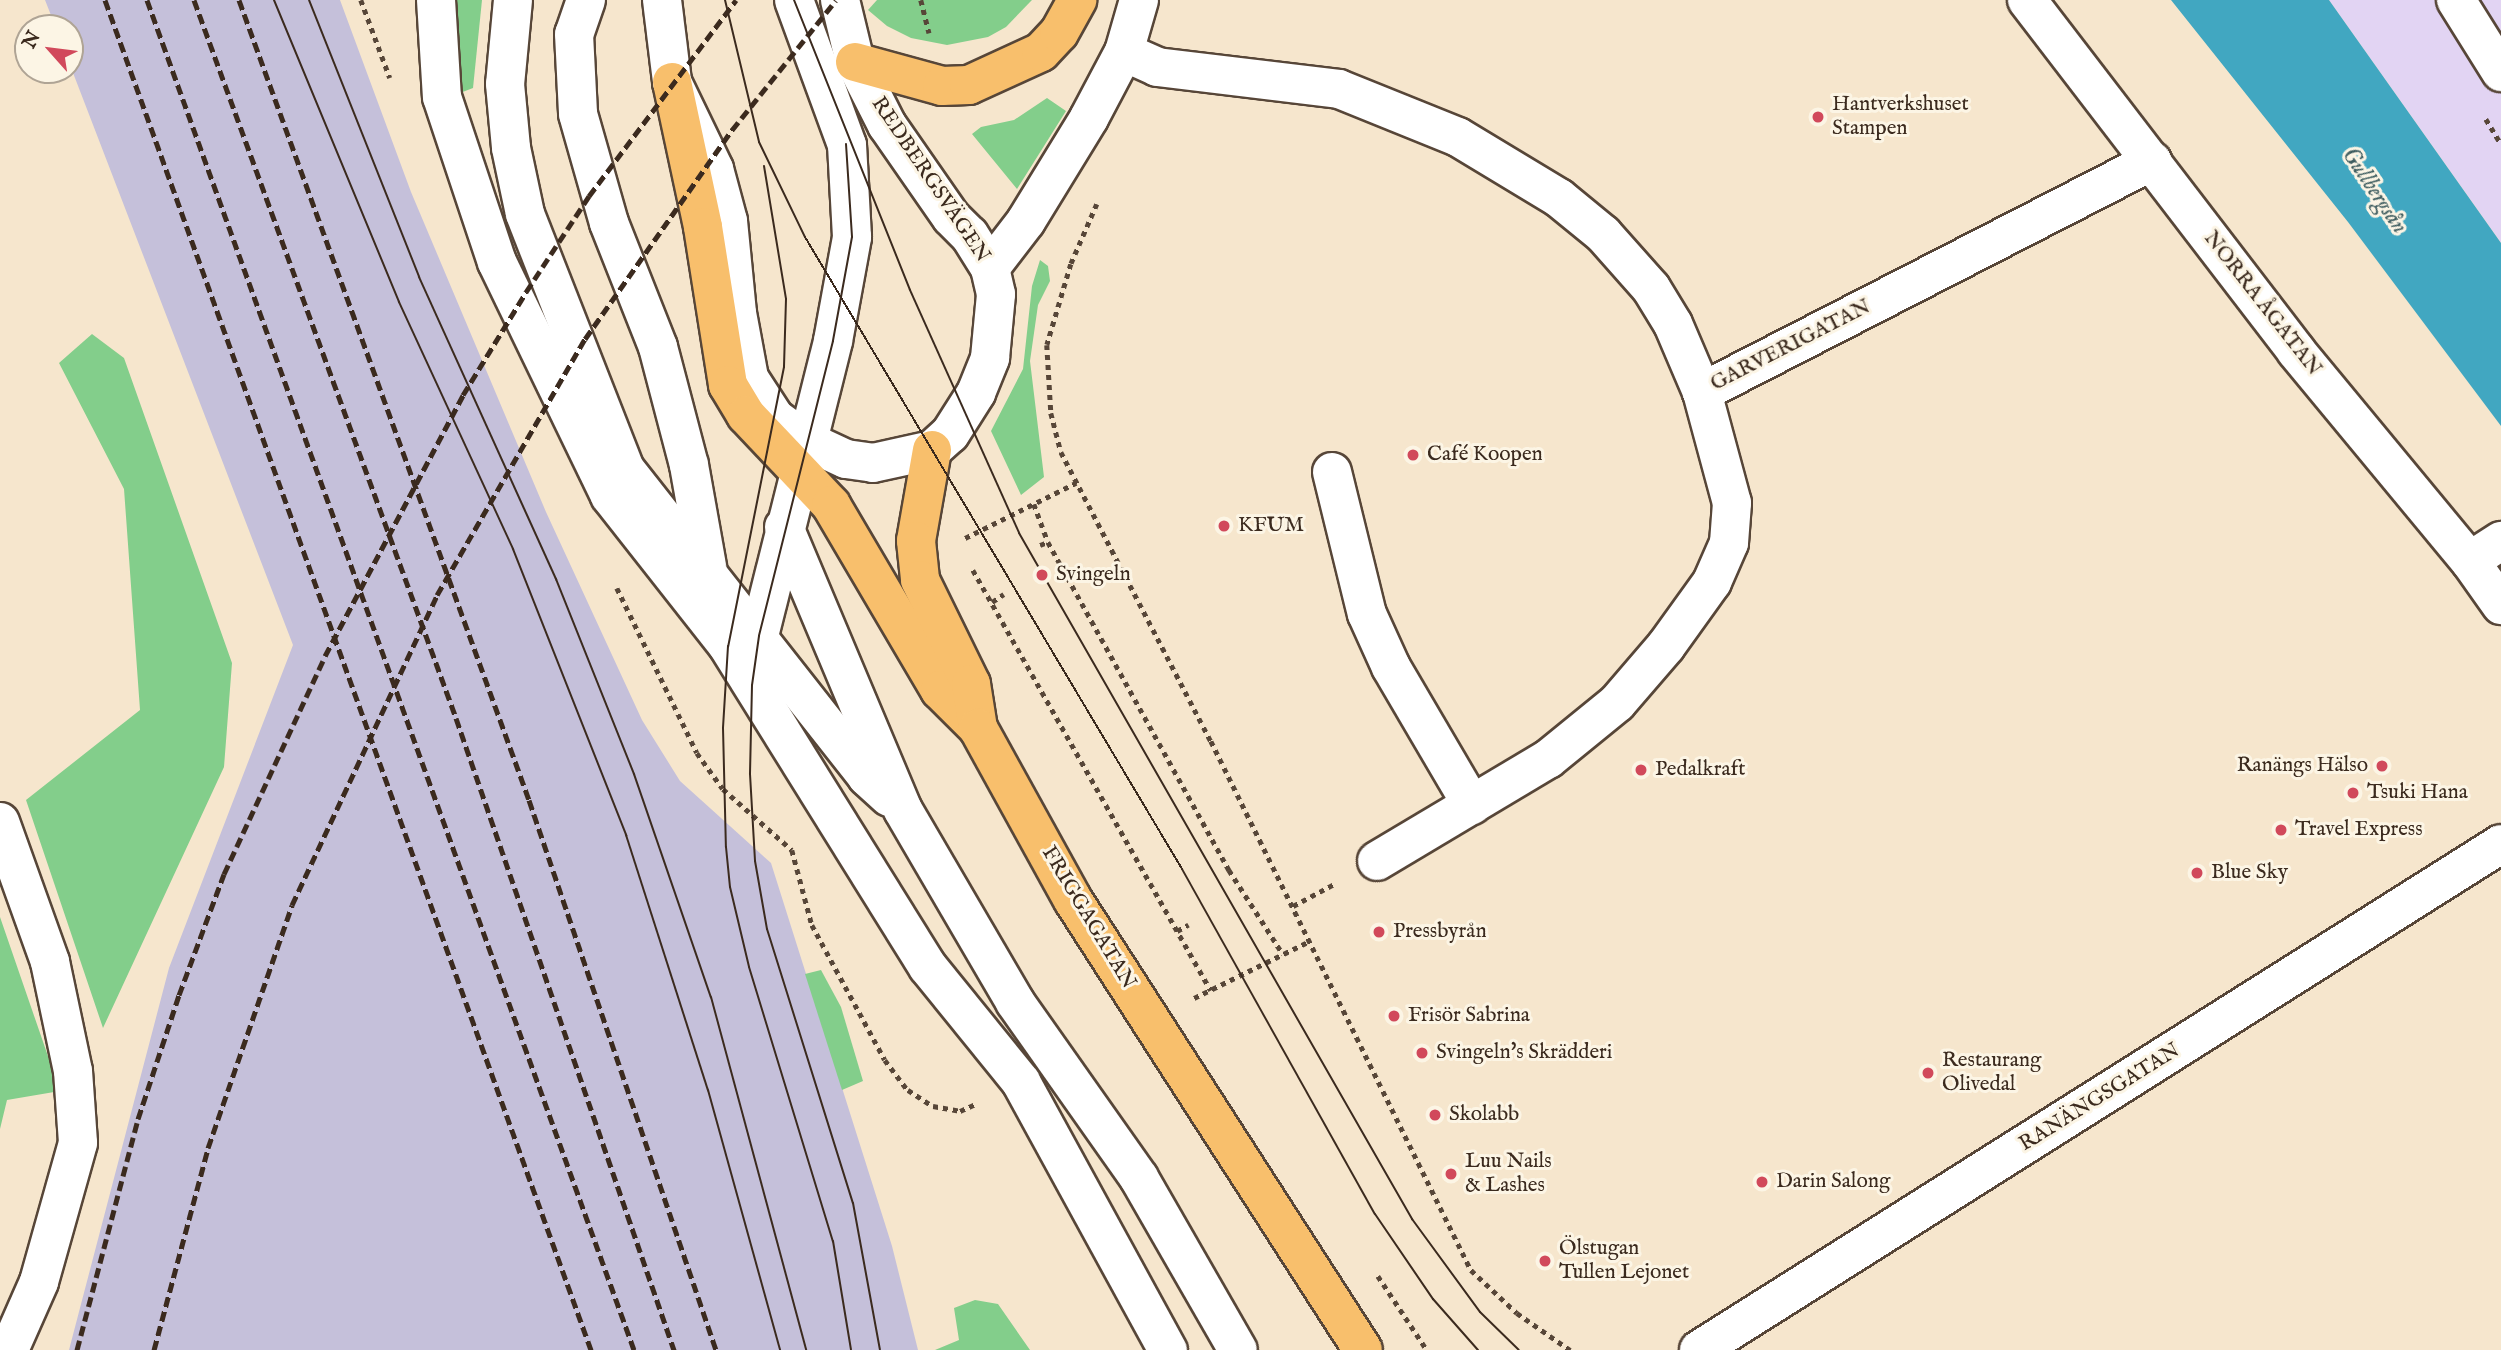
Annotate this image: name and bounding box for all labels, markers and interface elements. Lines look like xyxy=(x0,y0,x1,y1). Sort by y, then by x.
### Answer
north arrow xyxy=(14,14,84,84)
text: N xyxy=(18,27,47,53)
street label: REDBERGSVÄGEN xyxy=(865,92,995,268)
place label: Hantverkshuset Stampen xyxy=(1832,92,1969,142)
marker: Hantverkshuset Stampen xyxy=(1810,109,1826,125)
water label: Gullbergsån xyxy=(2335,143,2413,239)
street label: NORRA ÅGATAN xyxy=(2198,227,2326,381)
street label: GARVERIGATAN xyxy=(1707,295,1875,397)
place label: Café Koopen xyxy=(1427,442,1543,468)
marker: Café Koopen xyxy=(1405,447,1421,463)
place label: KFUM xyxy=(1238,513,1304,539)
marker: KFUM xyxy=(1216,518,1232,534)
place label: Svingeln xyxy=(1056,562,1131,588)
marker: Svingeln xyxy=(1034,567,1050,583)
place label: Ranängs Hälso xyxy=(2237,753,2368,779)
place label: Pedalkraft xyxy=(1655,757,1745,783)
marker: Ranängs Hälso xyxy=(2374,758,2390,774)
marker: Pedalkraft xyxy=(1633,762,1649,778)
place label: Tsuki Hana xyxy=(2367,780,2468,806)
marker: Tsuki Hana xyxy=(2345,785,2361,801)
place label: Travel Express xyxy=(2295,817,2423,843)
marker: Travel Express xyxy=(2273,822,2289,838)
street label: FRIGGAGATAN xyxy=(1035,842,1141,994)
place label: Blue Sky xyxy=(2211,860,2288,886)
marker: Blue Sky xyxy=(2189,865,2205,881)
place label: Pressbyrån xyxy=(1393,919,1487,945)
marker: Pressbyrån xyxy=(1371,924,1387,940)
place label: Frisör Sabrina xyxy=(1408,1003,1530,1029)
marker: Frisör Sabrina xyxy=(1386,1008,1402,1024)
street label: RANÄNGSGATAN xyxy=(2015,1038,2185,1158)
place label: Svingeln's Skrädderi xyxy=(1436,1040,1612,1066)
marker: Svingeln's Skrädderi xyxy=(1414,1045,1430,1061)
place label: Restaurang Olivedal xyxy=(1942,1048,2041,1098)
marker: Restaurang Olivedal xyxy=(1920,1065,1936,1081)
place label: Skolabb xyxy=(1449,1102,1519,1128)
marker: Skolabb xyxy=(1427,1107,1443,1123)
place label: Luu Nails & Lashes xyxy=(1465,1149,1552,1199)
marker: Luu Nails & Lashes xyxy=(1443,1166,1459,1182)
place label: Darin Salong xyxy=(1776,1169,1890,1195)
marker: Darin Salong xyxy=(1754,1174,1770,1190)
place label: Ölstugan Tullen Lejonet xyxy=(1559,1236,1689,1286)
marker: Ölstugan Tullen Lejonet xyxy=(1537,1253,1553,1269)

